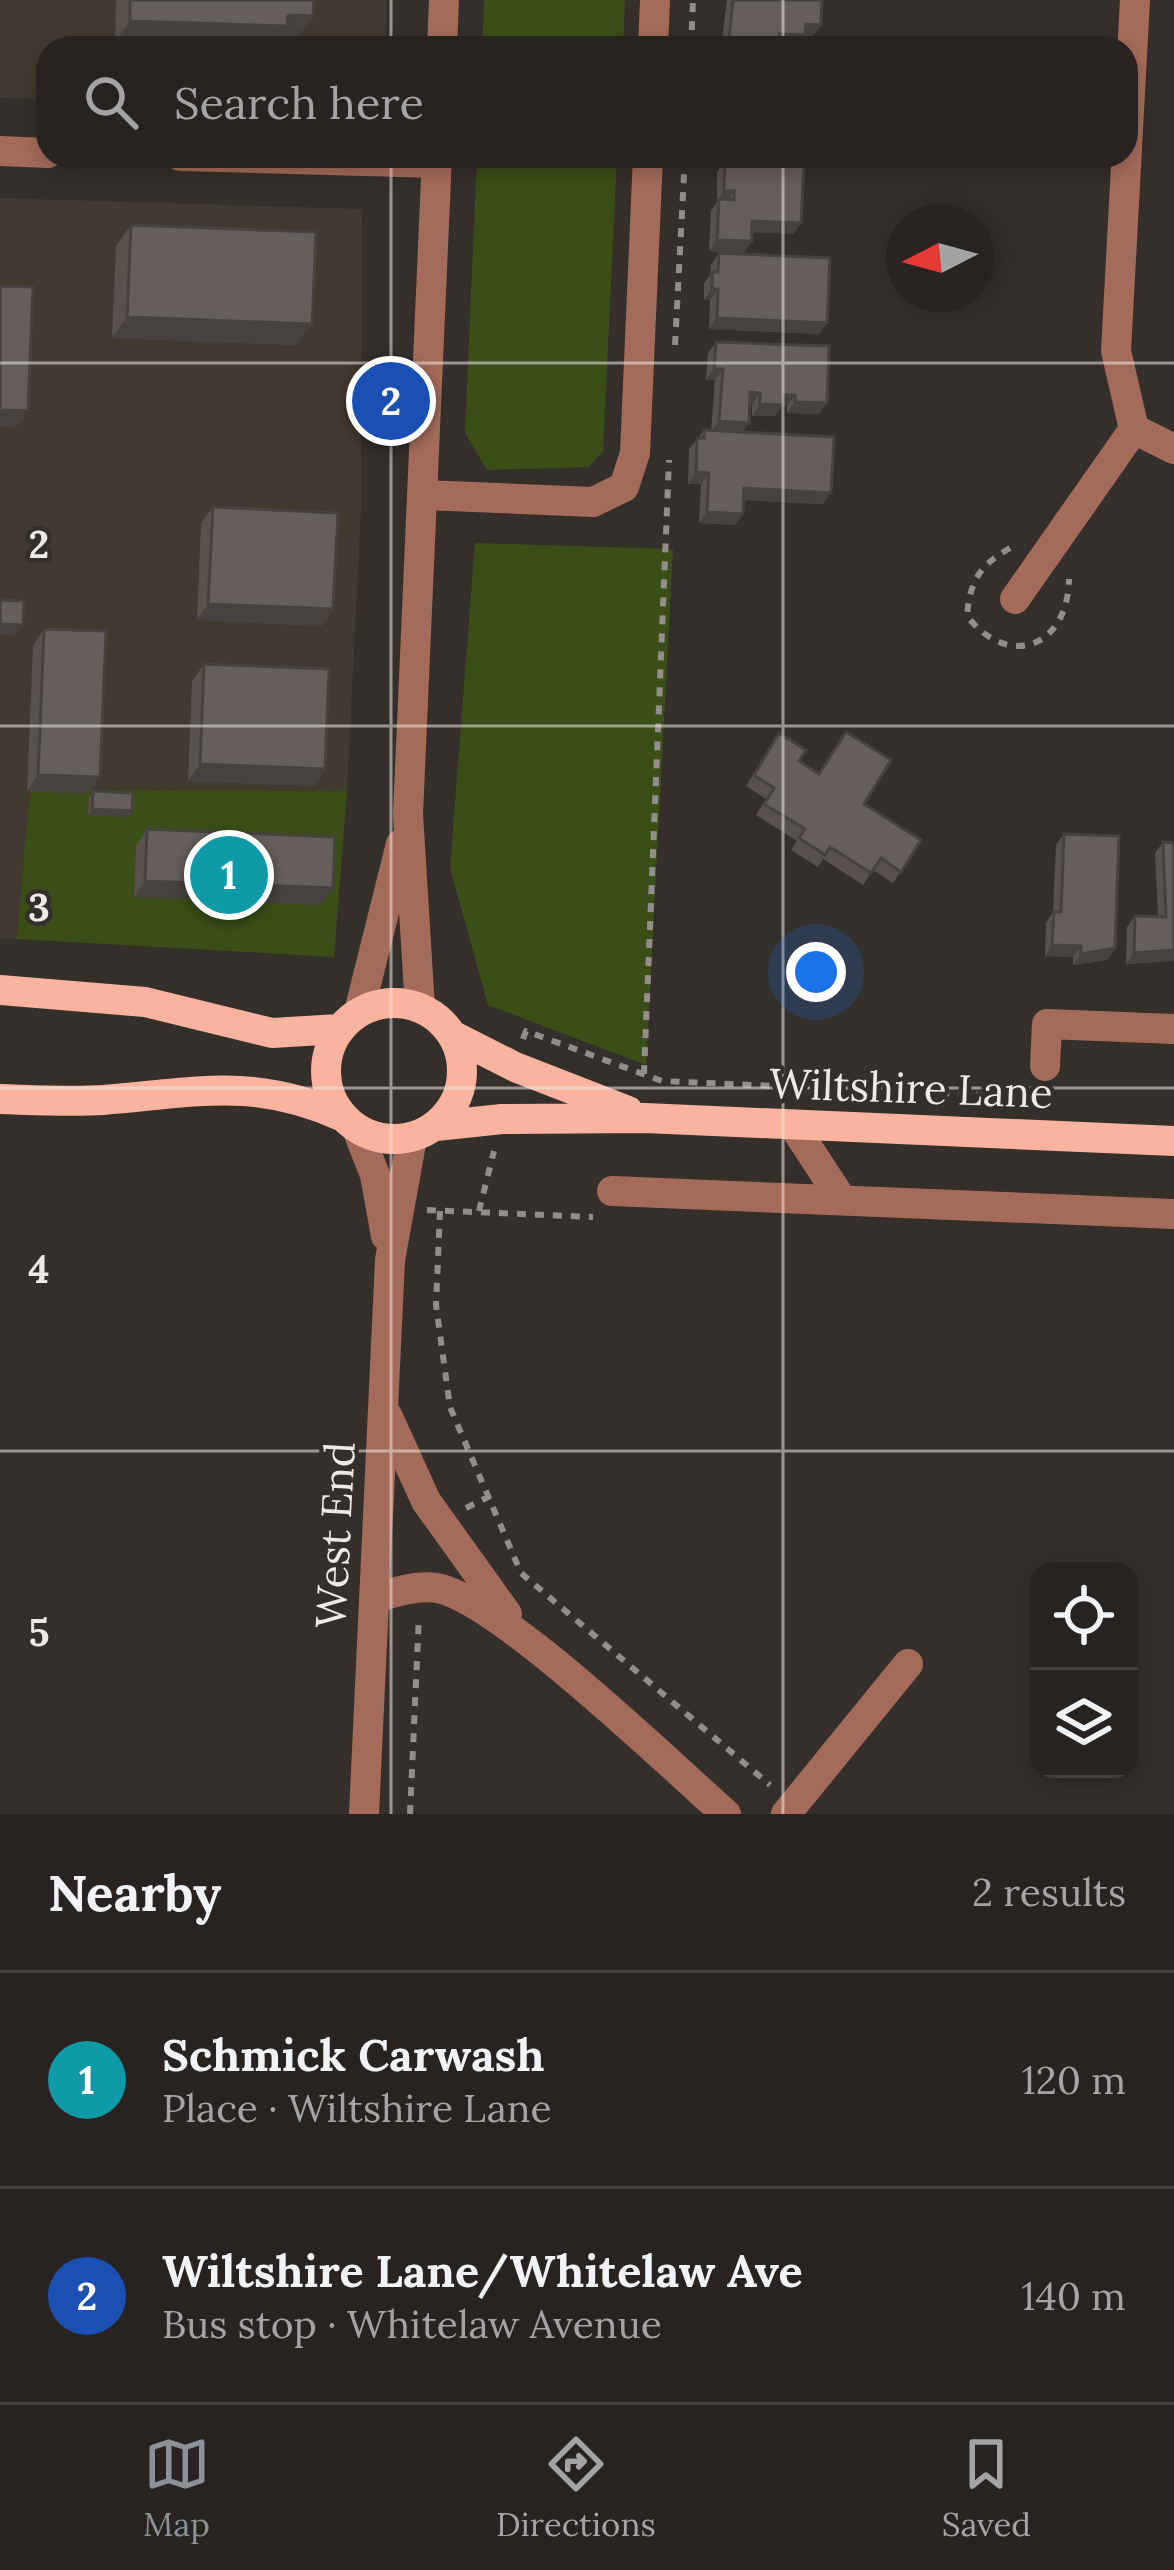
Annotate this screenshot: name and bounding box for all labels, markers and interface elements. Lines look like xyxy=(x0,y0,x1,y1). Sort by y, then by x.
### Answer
search box xyxy=(36,36,1138,168)
icon: search xyxy=(78,69,144,135)
text: Search here xyxy=(174,74,424,131)
north arrow xyxy=(886,204,994,312)
pin: 2 xyxy=(352,356,430,446)
text: 2 xyxy=(29,519,49,569)
pin: 1 xyxy=(190,830,268,920)
text: 3 xyxy=(28,882,50,932)
your location xyxy=(786,942,846,1002)
street label: Wiltshire Lane xyxy=(768,1056,1054,1120)
text: 4 xyxy=(28,1244,50,1294)
street label: West End xyxy=(303,1441,367,1629)
map controls xyxy=(1030,1562,1138,1778)
button: locate xyxy=(1030,1562,1138,1670)
text: 5 xyxy=(28,1607,50,1657)
button: layers xyxy=(1030,1670,1138,1778)
text: Nearby xyxy=(48,1860,221,1925)
text: 2 results xyxy=(972,1867,1126,1917)
text: Schmick Carwash xyxy=(162,2026,544,2083)
text: 1 xyxy=(79,2055,95,2105)
text: 120 m xyxy=(1022,2055,1126,2105)
text: Place · Wiltshire Lane xyxy=(162,2083,552,2133)
text: Wiltshire Lane/Whitelaw Ave xyxy=(162,2242,803,2299)
text: 2 xyxy=(77,2271,97,2321)
text: 140 m xyxy=(1021,2271,1126,2321)
text: Bus stop · Whitelaw Avenue xyxy=(162,2299,662,2349)
tab: Map xyxy=(143,2431,210,2545)
tab: Directions xyxy=(496,2431,656,2545)
tab: Saved xyxy=(942,2431,1031,2545)

